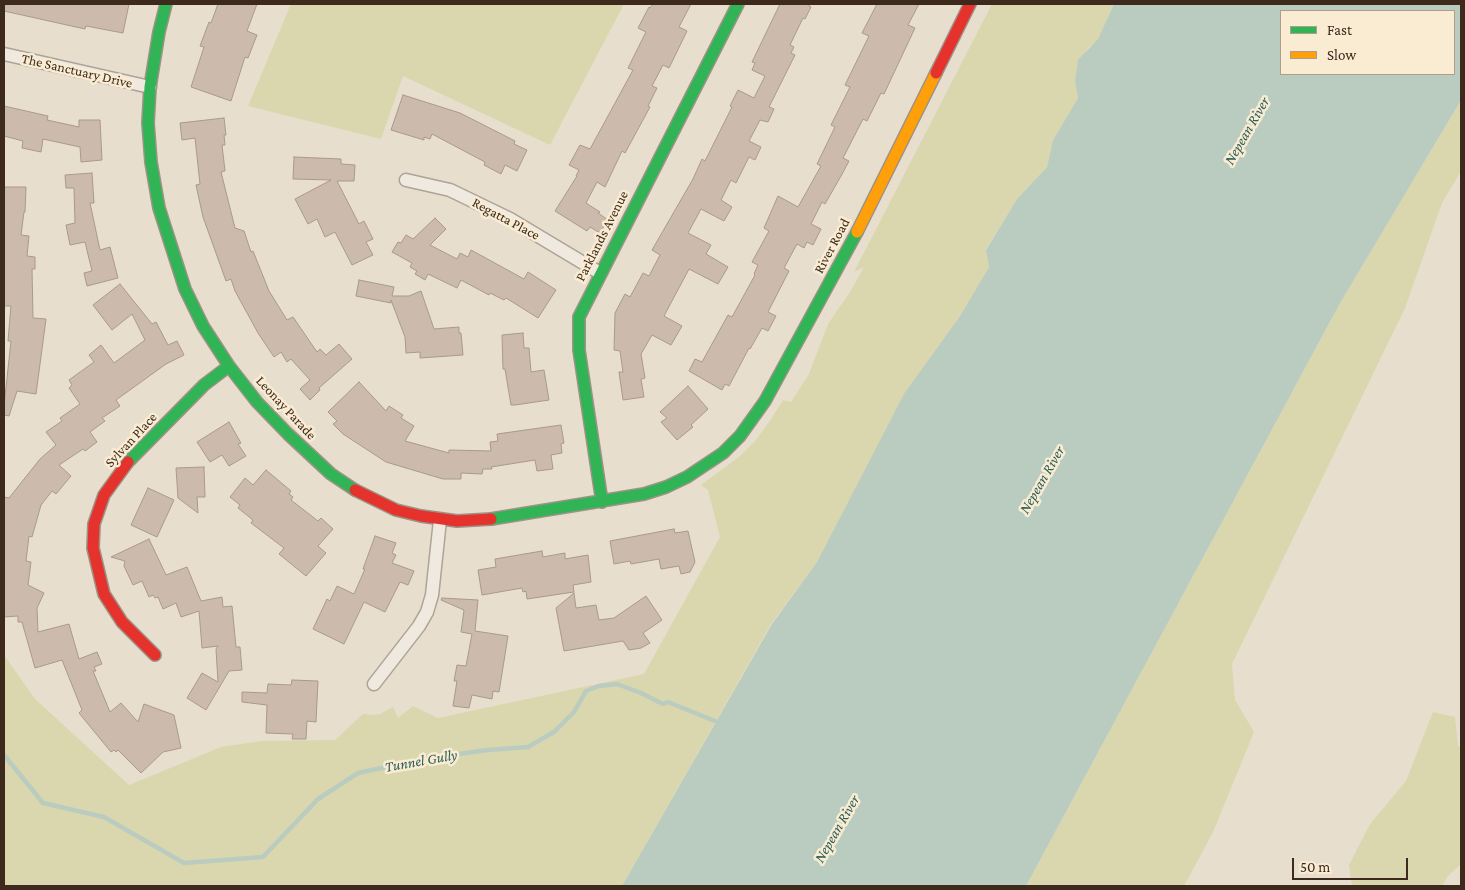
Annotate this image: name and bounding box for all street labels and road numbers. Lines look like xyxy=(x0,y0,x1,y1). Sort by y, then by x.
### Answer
street label: The Sanctuary Drive xyxy=(20,50,134,92)
street label: Parklands Avenue xyxy=(572,188,632,284)
street label: Regatta Place xyxy=(469,194,543,244)
street label: River Road xyxy=(811,216,853,276)
street label: Leonay Parade xyxy=(252,373,320,443)
street label: Sylvan Place xyxy=(101,409,161,471)

